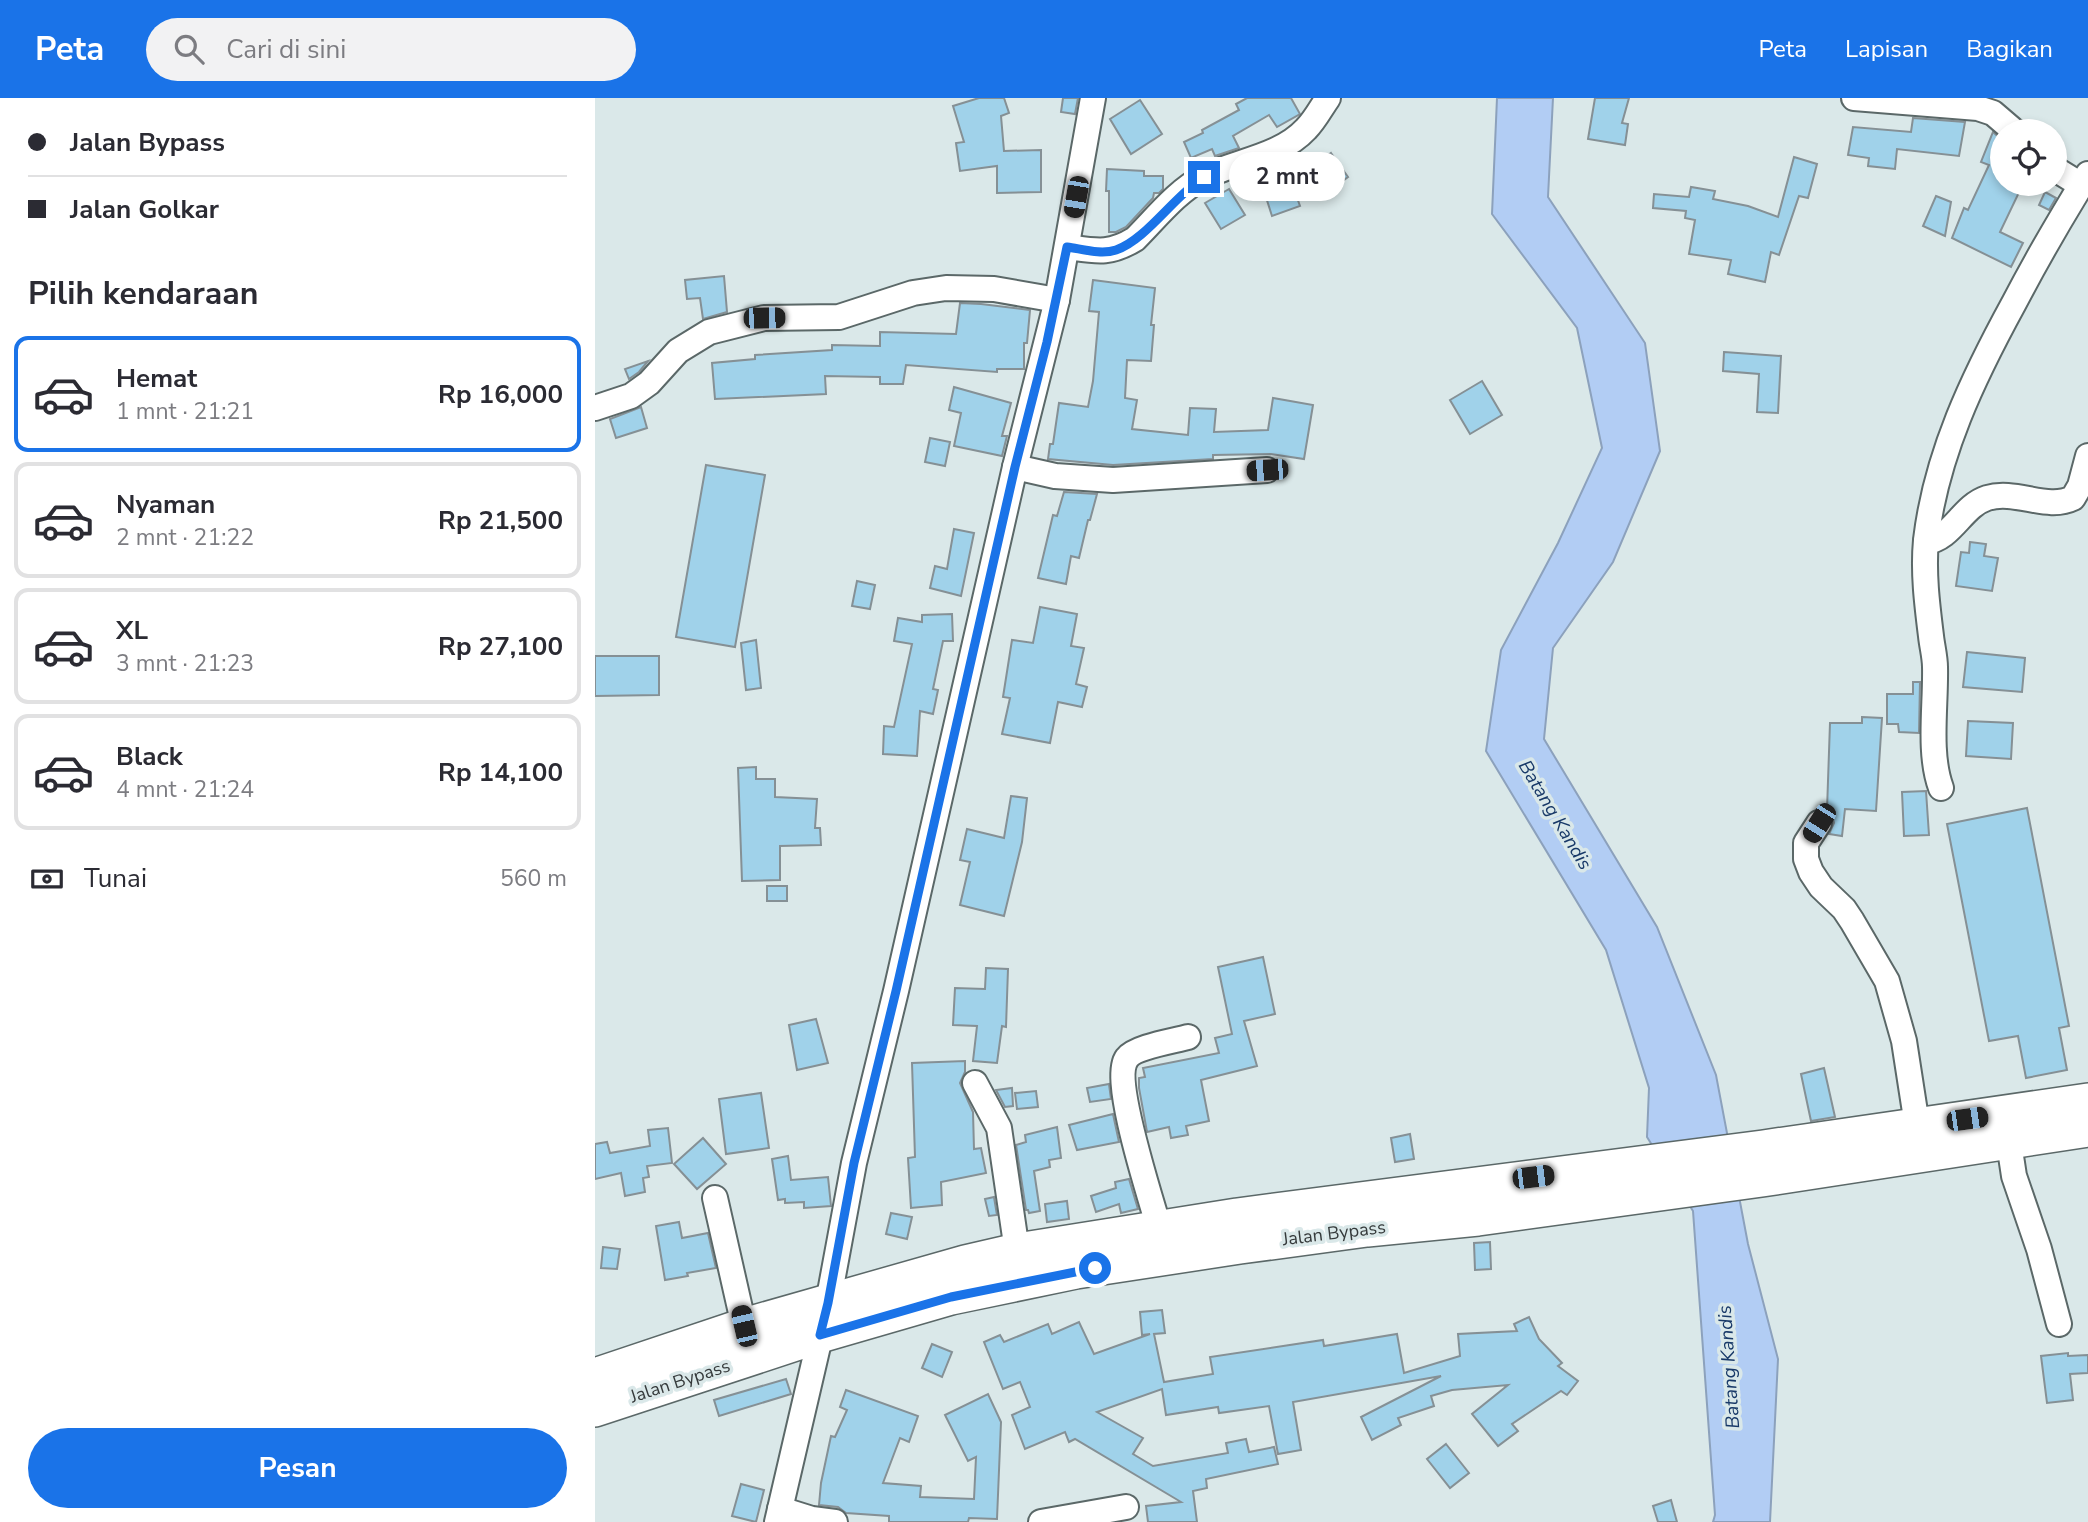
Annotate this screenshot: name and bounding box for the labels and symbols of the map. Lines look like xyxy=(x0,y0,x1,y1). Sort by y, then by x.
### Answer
callout: 2 mnt xyxy=(1229,153,1344,202)
route end xyxy=(1188,161,1220,193)
car xyxy=(1063,174,1090,220)
car xyxy=(743,307,786,329)
car xyxy=(1246,458,1289,482)
water label: Batang Kandis xyxy=(1512,755,1598,875)
car xyxy=(1799,800,1840,846)
car xyxy=(1945,1106,1990,1132)
car xyxy=(1511,1164,1556,1190)
street label: Jalan Bypass xyxy=(1280,1215,1387,1251)
route start xyxy=(1079,1252,1111,1284)
car xyxy=(730,1303,759,1349)
water label: Batang Kandis xyxy=(1712,1304,1746,1430)
street label: Jalan Bypass xyxy=(626,1354,733,1409)

